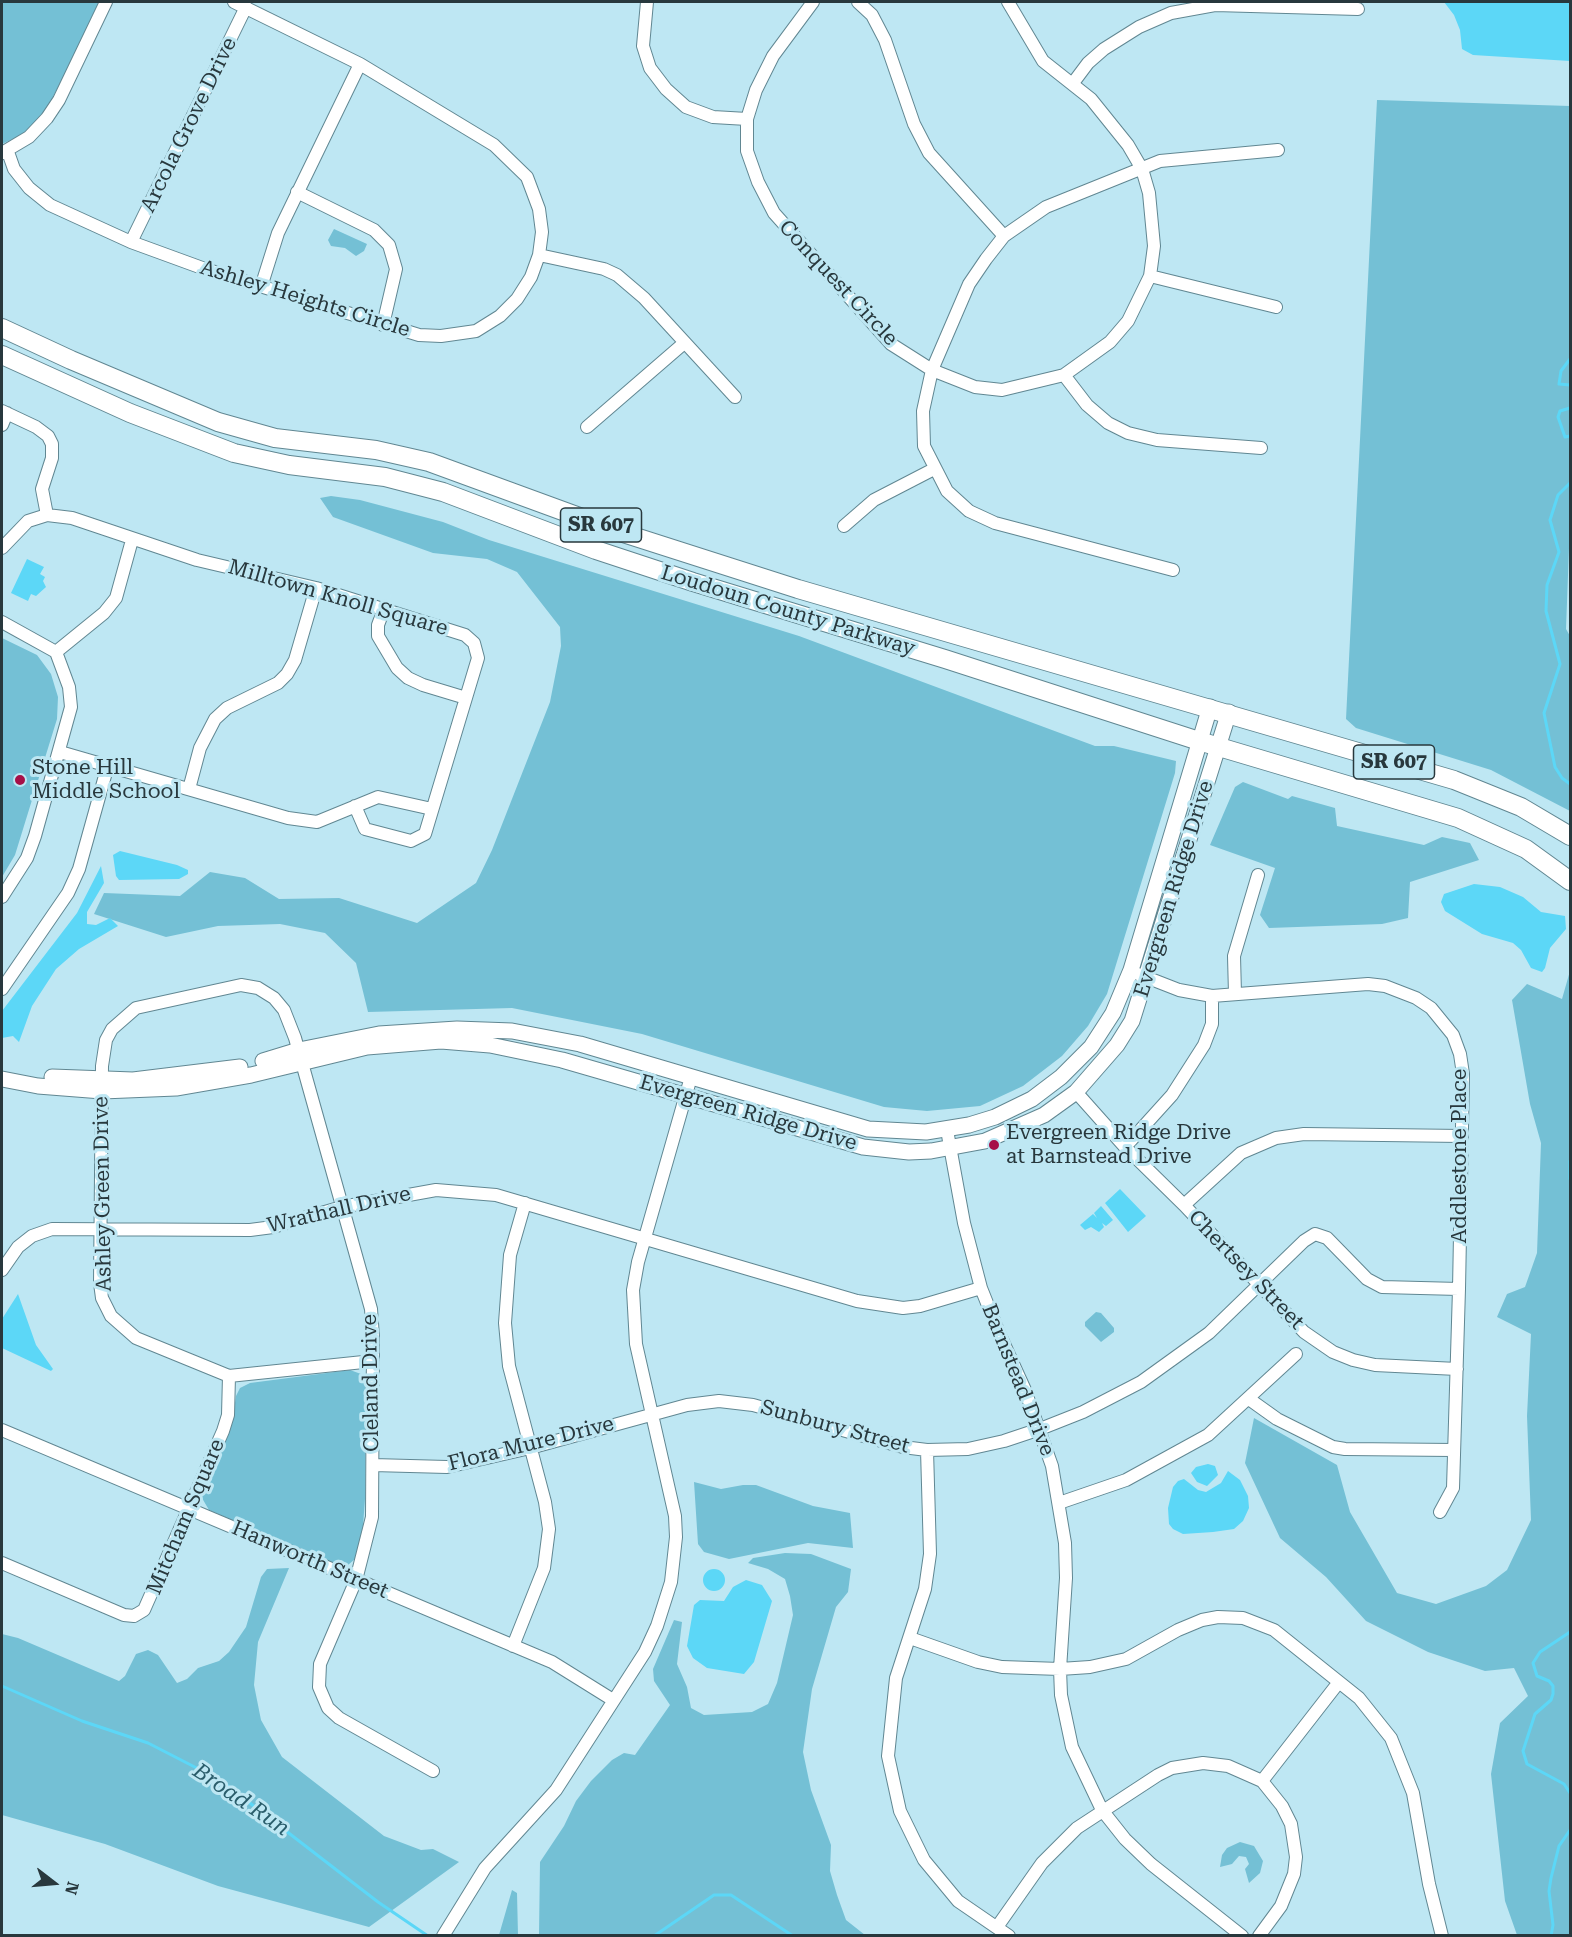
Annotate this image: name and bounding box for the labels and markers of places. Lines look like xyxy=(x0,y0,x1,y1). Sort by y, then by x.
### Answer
place label: Stone Hill Middle School xyxy=(32,755,180,805)
marker: Stone Hill Middle School xyxy=(13,773,27,787)
place label: Evergreen Ridge Drive at Barnstead Drive xyxy=(1006,1120,1231,1170)
marker: Evergreen Ridge Drive at Barnstead Drive xyxy=(987,1138,1001,1152)

